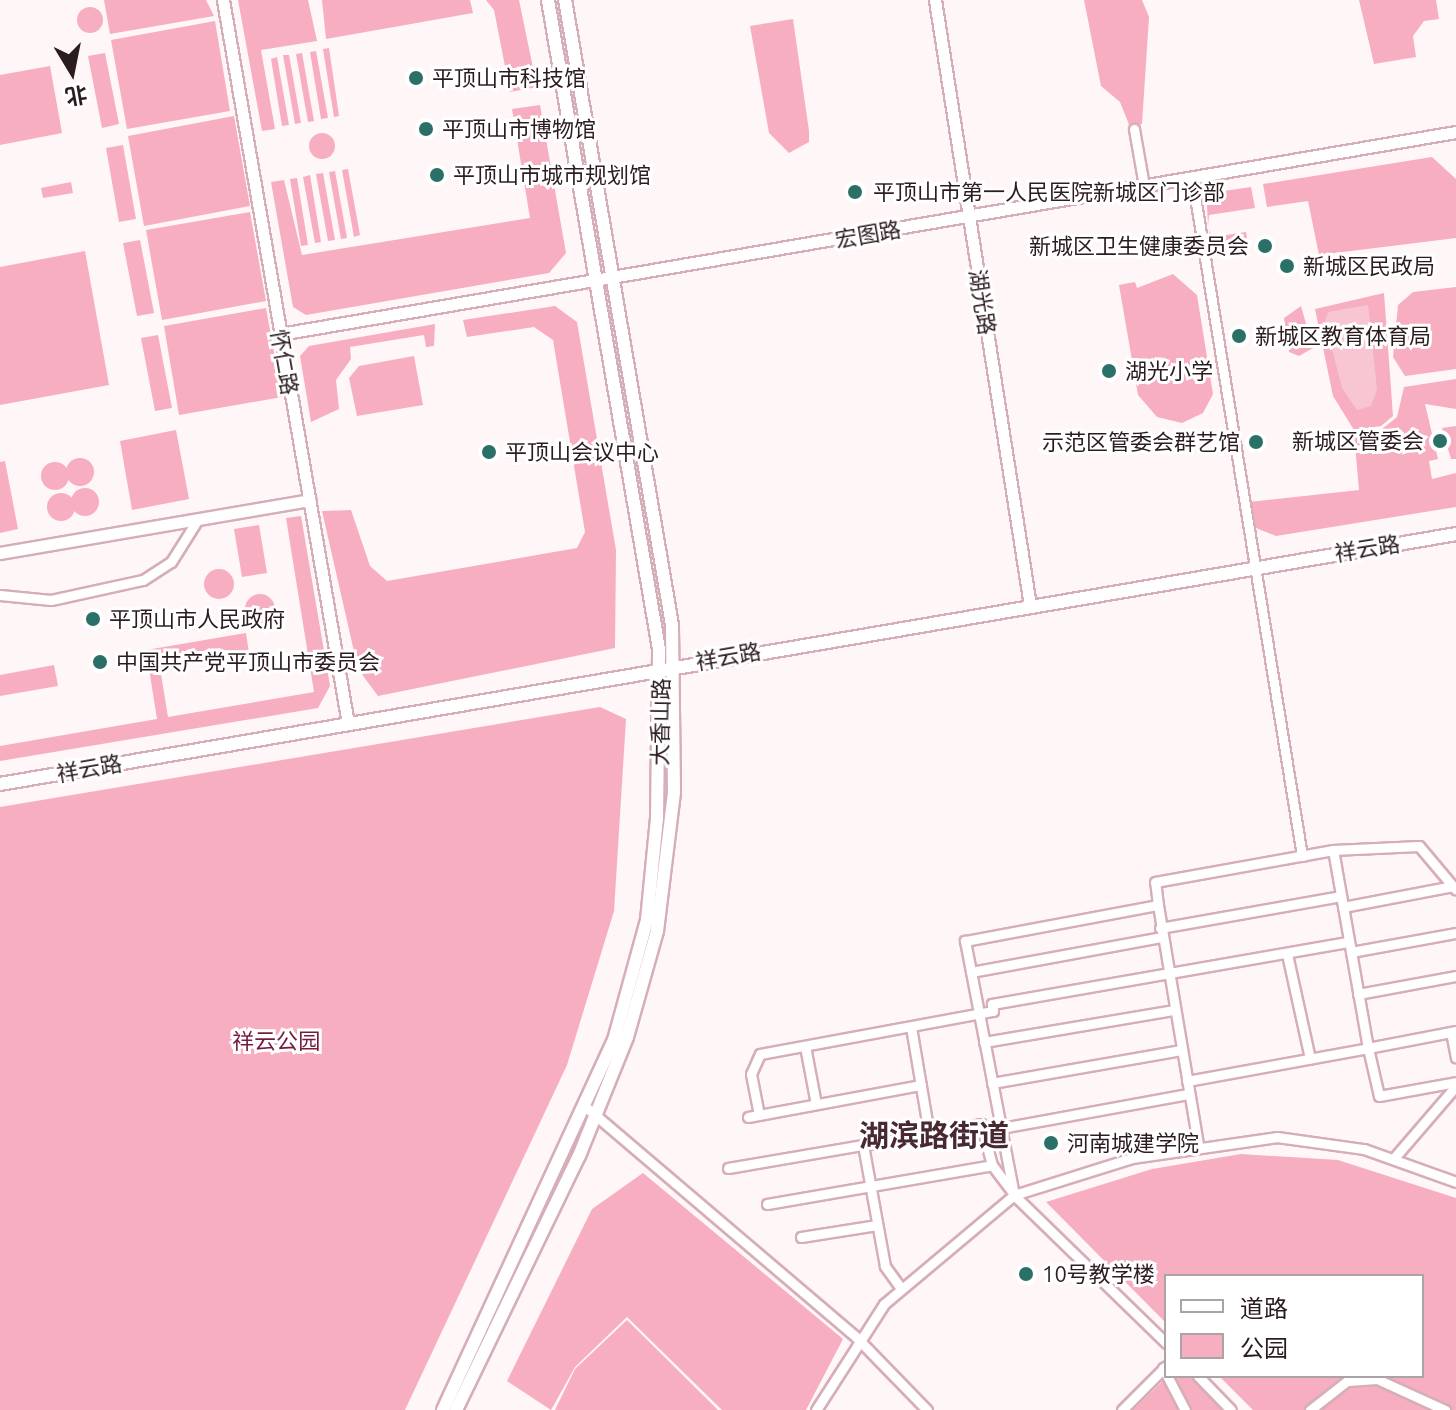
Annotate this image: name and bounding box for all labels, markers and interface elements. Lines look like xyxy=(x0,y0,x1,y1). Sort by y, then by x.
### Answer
north arrow xyxy=(32,32,112,112)
place label: 平顶山市科技馆 xyxy=(432,65,586,91)
marker: 平顶山市科技馆 xyxy=(407,69,425,87)
text: 北 xyxy=(63,82,89,110)
place label: 平顶山市博物馆 xyxy=(442,116,596,142)
marker: 平顶山市博物馆 xyxy=(417,120,435,138)
place label: 平顶山市城市规划馆 xyxy=(453,162,651,188)
marker: 平顶山市城市规划馆 xyxy=(428,166,446,184)
place label: 平顶山市第一人民医院新城区门诊部 xyxy=(873,179,1225,205)
marker: 平顶山市第一人民医院新城区门诊部 xyxy=(844,181,866,203)
street label: 宏图路 xyxy=(833,215,903,253)
place label: 新城区卫生健康委员会 xyxy=(1029,233,1249,259)
marker: 新城区卫生健康委员会 xyxy=(1256,237,1274,255)
place label: 新城区民政局 xyxy=(1303,253,1435,279)
marker: 新城区民政局 xyxy=(1278,257,1296,275)
street label: 湖光路 xyxy=(965,267,1001,337)
place label: 新城区教育体育局 xyxy=(1255,323,1431,349)
street label: 怀仁路 xyxy=(266,327,304,397)
marker: 新城区教育体育局 xyxy=(1230,327,1248,345)
place label: 湖光小学 xyxy=(1125,358,1213,384)
marker: 湖光小学 xyxy=(1100,362,1118,380)
place label: 新城区管委会 xyxy=(1292,428,1424,454)
place label: 示范区管委会群艺馆 xyxy=(1042,429,1240,455)
marker: 新城区管委会 xyxy=(1431,432,1449,450)
marker: 示范区管委会群艺馆 xyxy=(1247,433,1265,451)
place label: 平顶山会议中心 xyxy=(505,439,659,465)
marker: 平顶山会议中心 xyxy=(480,443,498,461)
street label: 祥云路 xyxy=(1332,530,1402,566)
place label: 平顶山市人民政府 xyxy=(109,606,285,632)
marker: 平顶山市人民政府 xyxy=(84,610,102,628)
street label: 祥云路 xyxy=(693,637,763,675)
place label: 中国共产党平顶山市委员会 xyxy=(116,649,380,675)
marker: 中国共产党平顶山市委员会 xyxy=(91,653,109,671)
street label: 大香山路 xyxy=(646,678,674,766)
street label: 祥云路 xyxy=(54,749,124,787)
park label: 祥云公园 xyxy=(232,1028,320,1054)
district label: 湖滨路街道 xyxy=(859,1117,1009,1153)
place label: 河南城建学院 xyxy=(1067,1130,1199,1156)
marker: 河南城建学院 xyxy=(1042,1134,1060,1152)
place label: 10号教学楼 xyxy=(1042,1261,1155,1287)
marker: 10号教学楼 xyxy=(1017,1265,1035,1283)
legend xyxy=(1164,1274,1424,1378)
text: 道路 xyxy=(1240,1295,1288,1322)
text: 公园 xyxy=(1240,1335,1288,1362)

